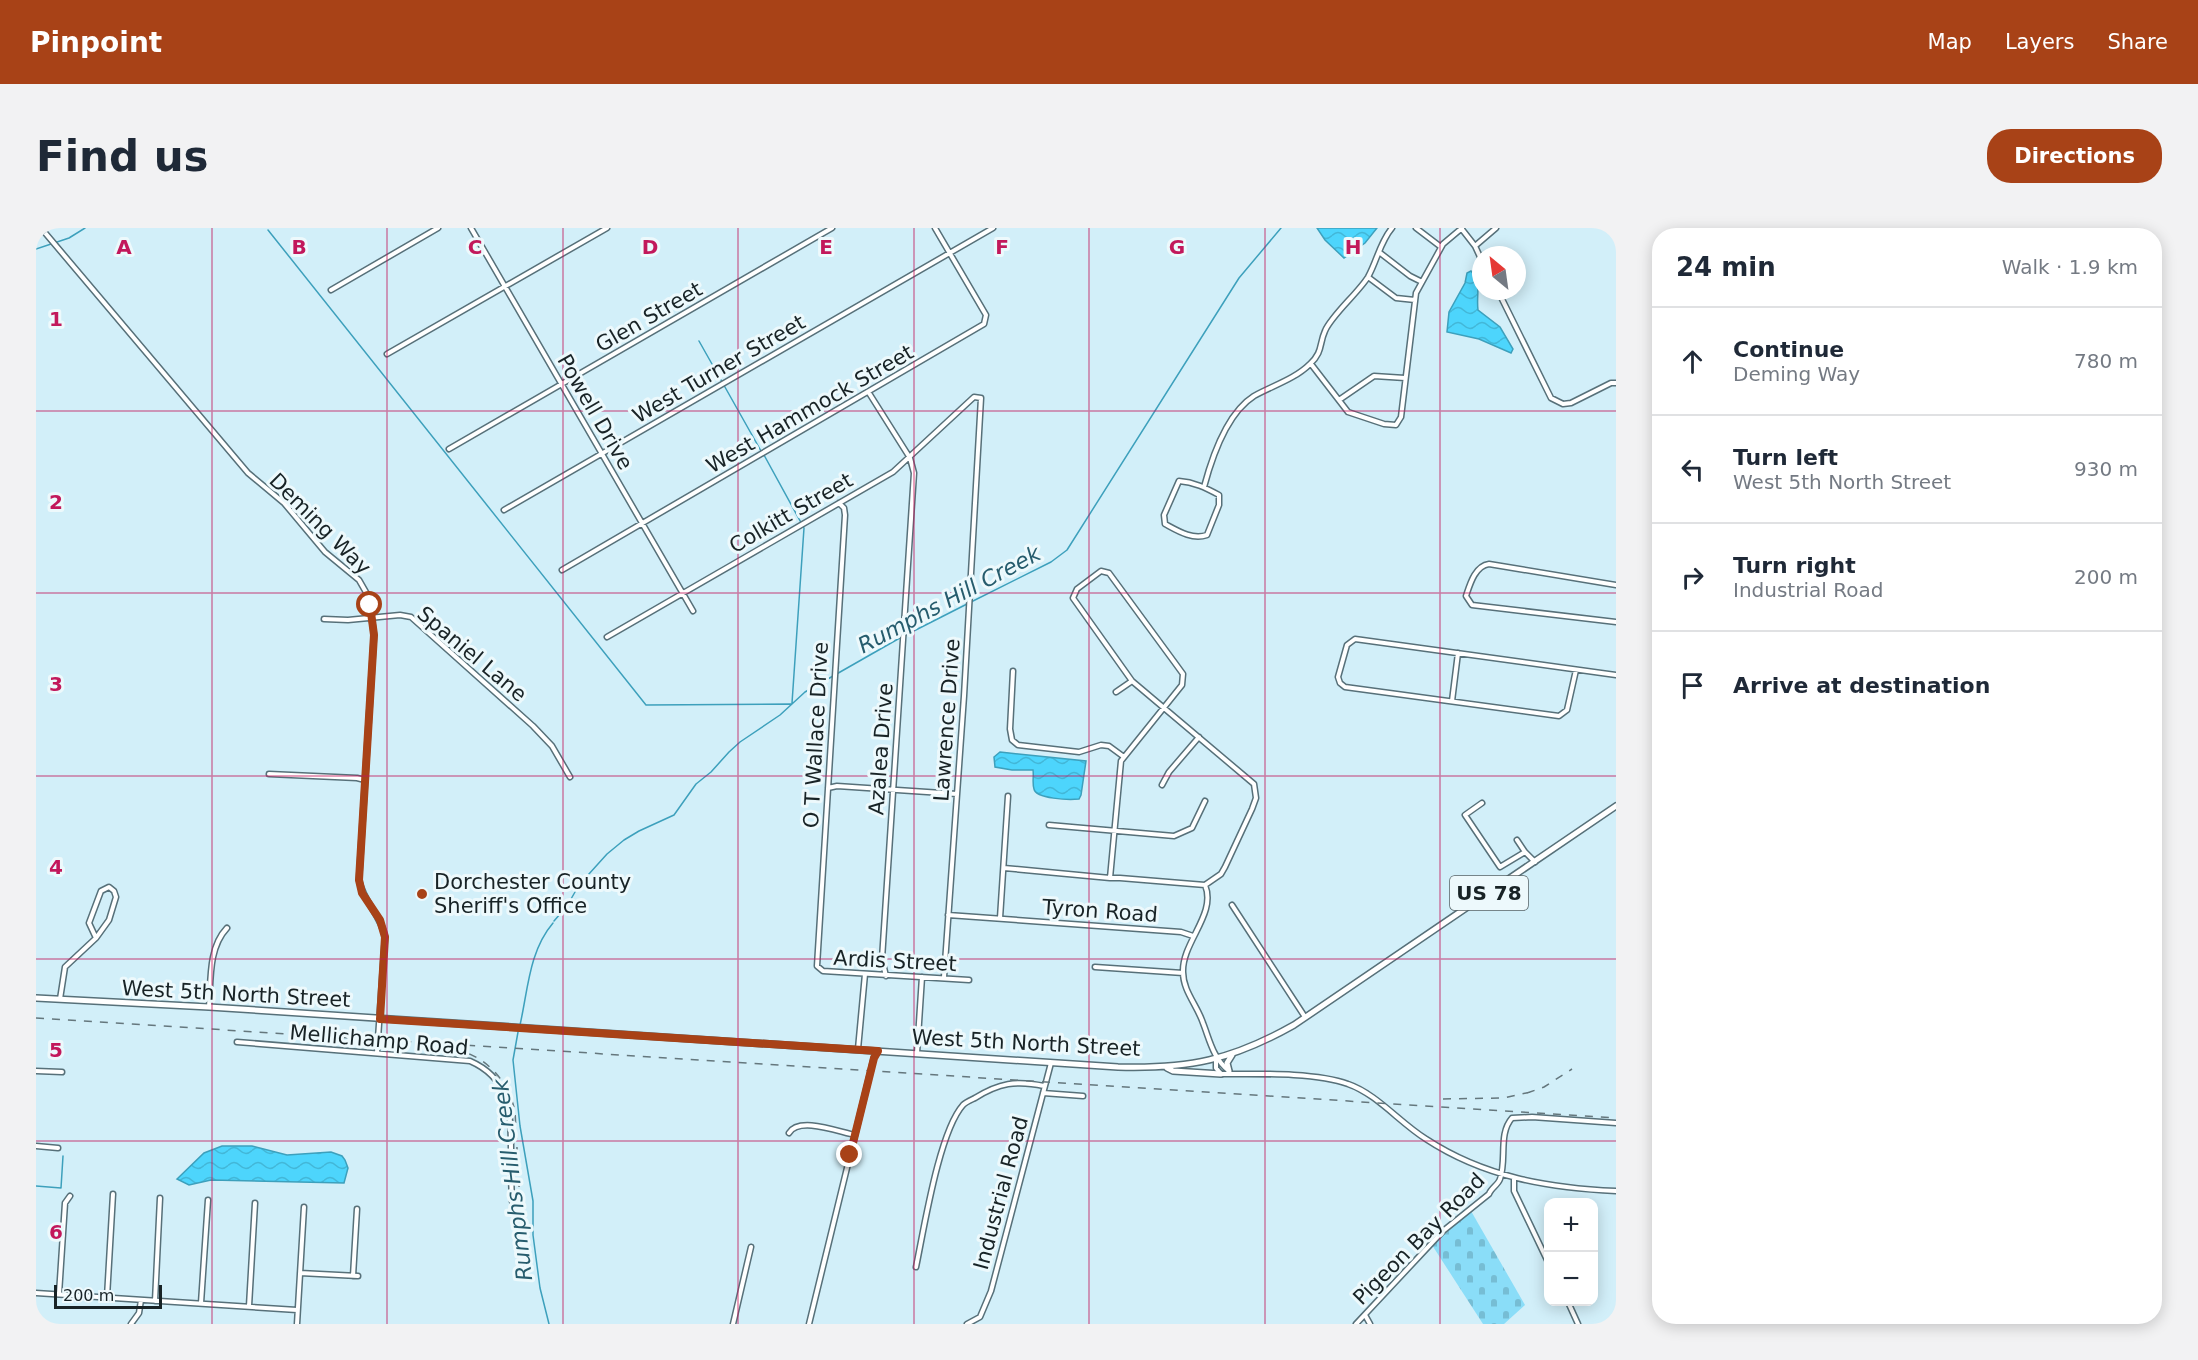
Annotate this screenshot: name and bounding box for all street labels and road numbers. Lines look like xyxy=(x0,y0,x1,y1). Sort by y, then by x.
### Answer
street label: Glen Street xyxy=(592,277,706,357)
street label: West Turner Street xyxy=(629,310,809,428)
street label: West Hammock Street xyxy=(702,340,918,478)
street label: Powell Drive xyxy=(552,350,638,474)
street label: Deming Way xyxy=(264,468,376,580)
street label: Colkitt Street xyxy=(725,468,857,558)
street label: Spaniel Lane xyxy=(413,601,531,707)
street label: Lawrence Drive xyxy=(929,638,965,802)
street label: O T Wallace Drive xyxy=(799,641,833,829)
street label: Azalea Drive xyxy=(864,682,898,816)
road number: US 78 xyxy=(1450,876,1528,910)
street label: Tyron Road xyxy=(1040,895,1159,927)
street label: Ardis Street xyxy=(833,946,957,976)
street label: West 5th North Street xyxy=(121,976,351,1012)
street label: Mellichamp Road xyxy=(289,1020,469,1060)
street label: West 5th North Street xyxy=(911,1025,1141,1061)
street label: Industrial Road xyxy=(969,1114,1033,1272)
street label: Pigeon Bay Road xyxy=(1348,1168,1490,1310)

